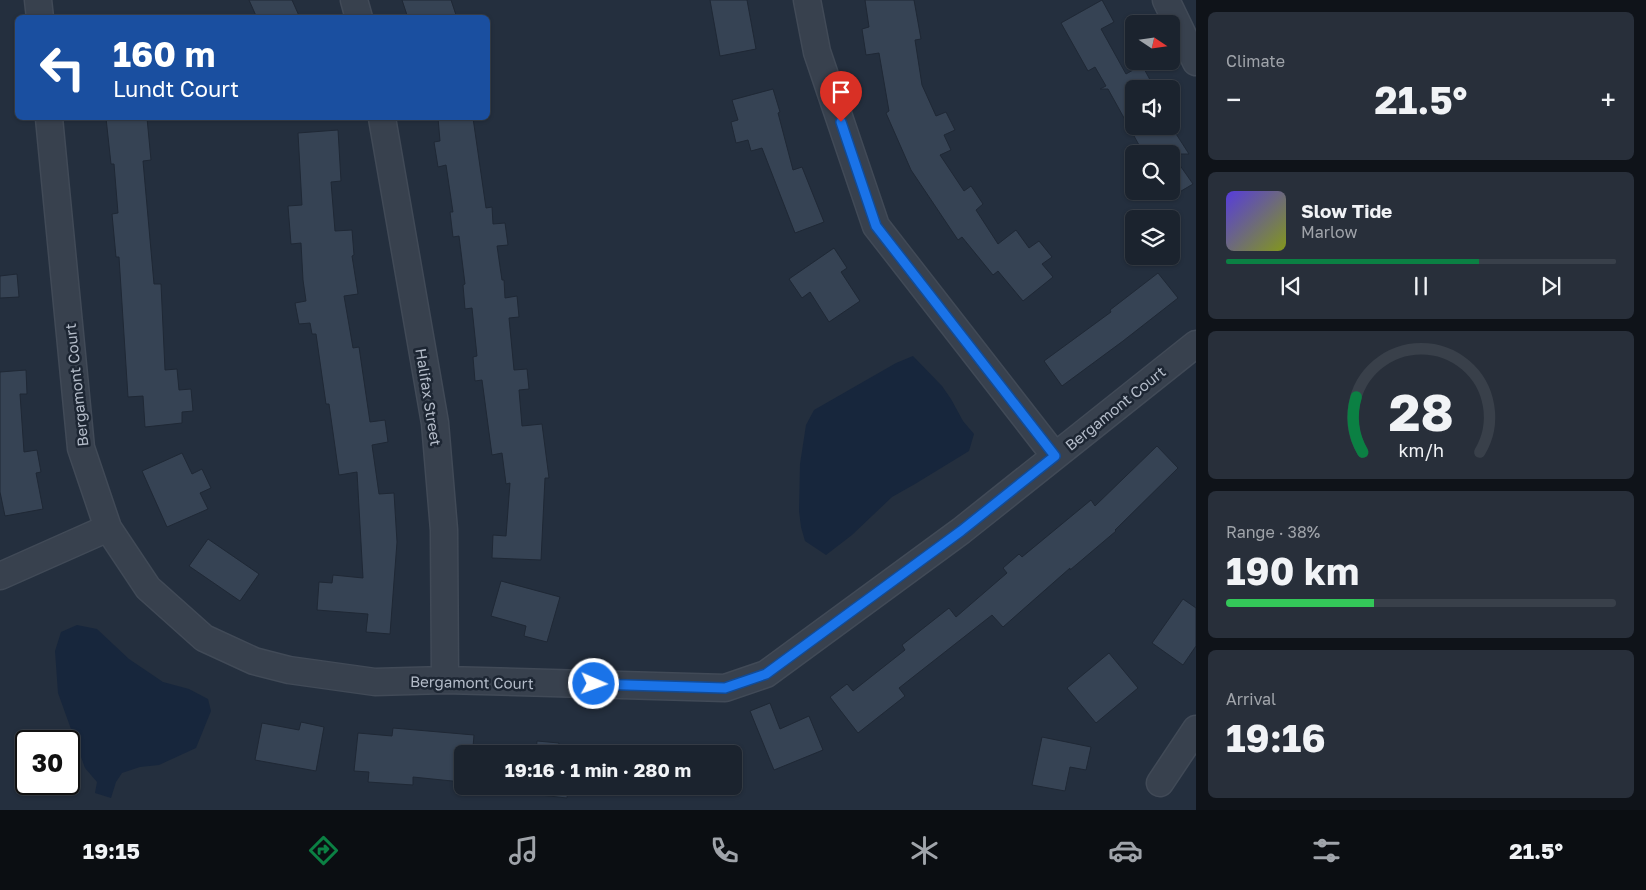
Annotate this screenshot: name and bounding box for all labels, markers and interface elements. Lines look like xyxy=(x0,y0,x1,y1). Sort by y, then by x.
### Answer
north arrow xyxy=(1125,15,1180,70)
map controls xyxy=(1125,15,1180,265)
text: 160 m xyxy=(113,33,215,75)
icon: left xyxy=(30,35,95,100)
text: Climate xyxy=(1226,51,1285,71)
pin xyxy=(820,71,862,122)
text: Lundt Court xyxy=(113,75,239,102)
text: 21.5° xyxy=(1375,77,1467,122)
icon: arrive xyxy=(827,78,855,106)
button: sound xyxy=(1125,80,1180,135)
text: − xyxy=(1226,83,1241,116)
text: + xyxy=(1601,83,1616,116)
button: search xyxy=(1125,145,1180,200)
text: Slow Tide xyxy=(1301,199,1392,222)
button: layers xyxy=(1125,210,1180,265)
text: Marlow xyxy=(1301,222,1357,242)
icon: previous xyxy=(1277,272,1305,300)
icon: pause xyxy=(1407,272,1435,300)
icon: next xyxy=(1537,272,1565,300)
street label: Bergamont Court xyxy=(61,323,91,447)
street label: Halifax Street xyxy=(412,347,446,447)
street label: Bergamont Court xyxy=(1061,362,1169,454)
text: 28 xyxy=(1388,380,1454,442)
text: km/h xyxy=(1398,439,1444,461)
text: Range · 38% xyxy=(1226,522,1320,542)
text: 190 km xyxy=(1226,548,1359,593)
position arrow xyxy=(567,657,619,709)
street label: Bergamont Court xyxy=(410,672,534,692)
text: Arrival xyxy=(1226,689,1276,709)
text: 19:16 xyxy=(1226,715,1326,760)
speed limit sign: 30 xyxy=(15,730,80,795)
text: 19:16 · 1 min · 280 m xyxy=(505,758,691,781)
icon: directions xyxy=(306,833,341,868)
icon: music xyxy=(506,833,541,868)
icon: phone xyxy=(707,833,742,868)
icon: climate xyxy=(907,833,942,868)
icon: car xyxy=(1108,833,1143,868)
icon: filters xyxy=(1309,833,1344,868)
text: 19:15 xyxy=(83,837,140,864)
text: 21.5° xyxy=(1509,837,1563,864)

